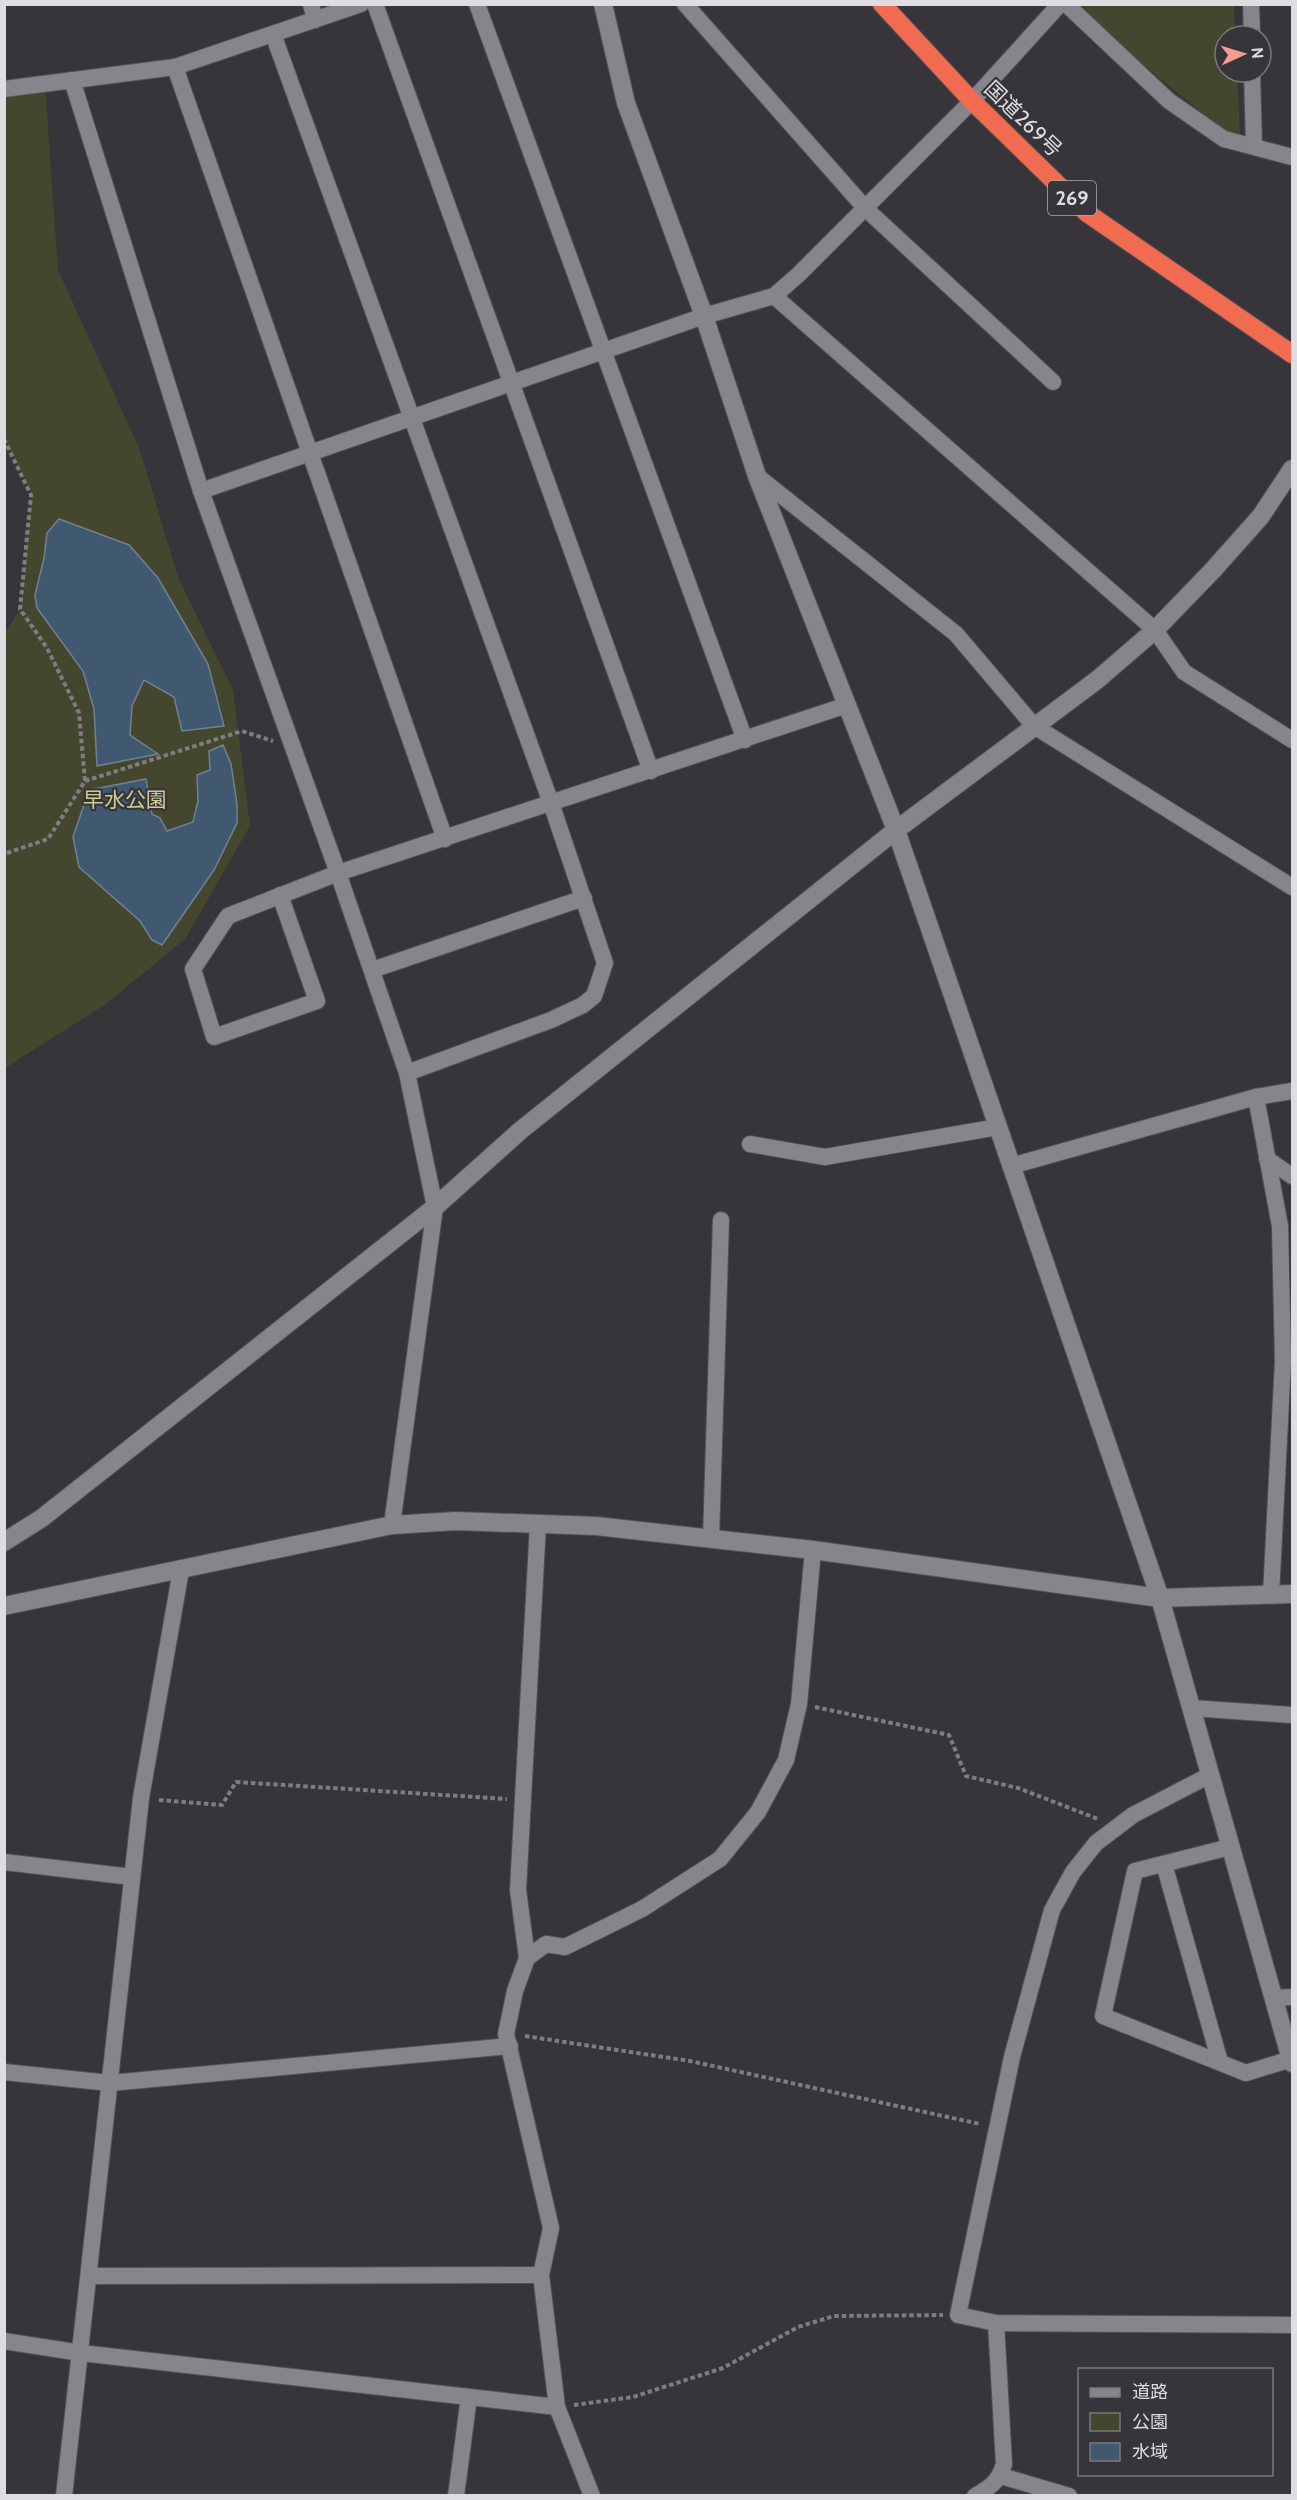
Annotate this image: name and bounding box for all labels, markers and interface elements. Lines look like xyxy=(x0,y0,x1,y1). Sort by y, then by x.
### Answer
north arrow xyxy=(1213,24,1273,84)
text: N xyxy=(1248,47,1267,59)
street label: 国道269号 xyxy=(979,76,1067,162)
road number: 269 xyxy=(1048,181,1096,215)
park label: 早水公園 xyxy=(83,787,167,812)
legend xyxy=(1078,2368,1273,2476)
text: 道路 xyxy=(1132,2381,1168,2403)
text: 公園 xyxy=(1132,2411,1168,2433)
text: 水域 xyxy=(1132,2441,1168,2463)

